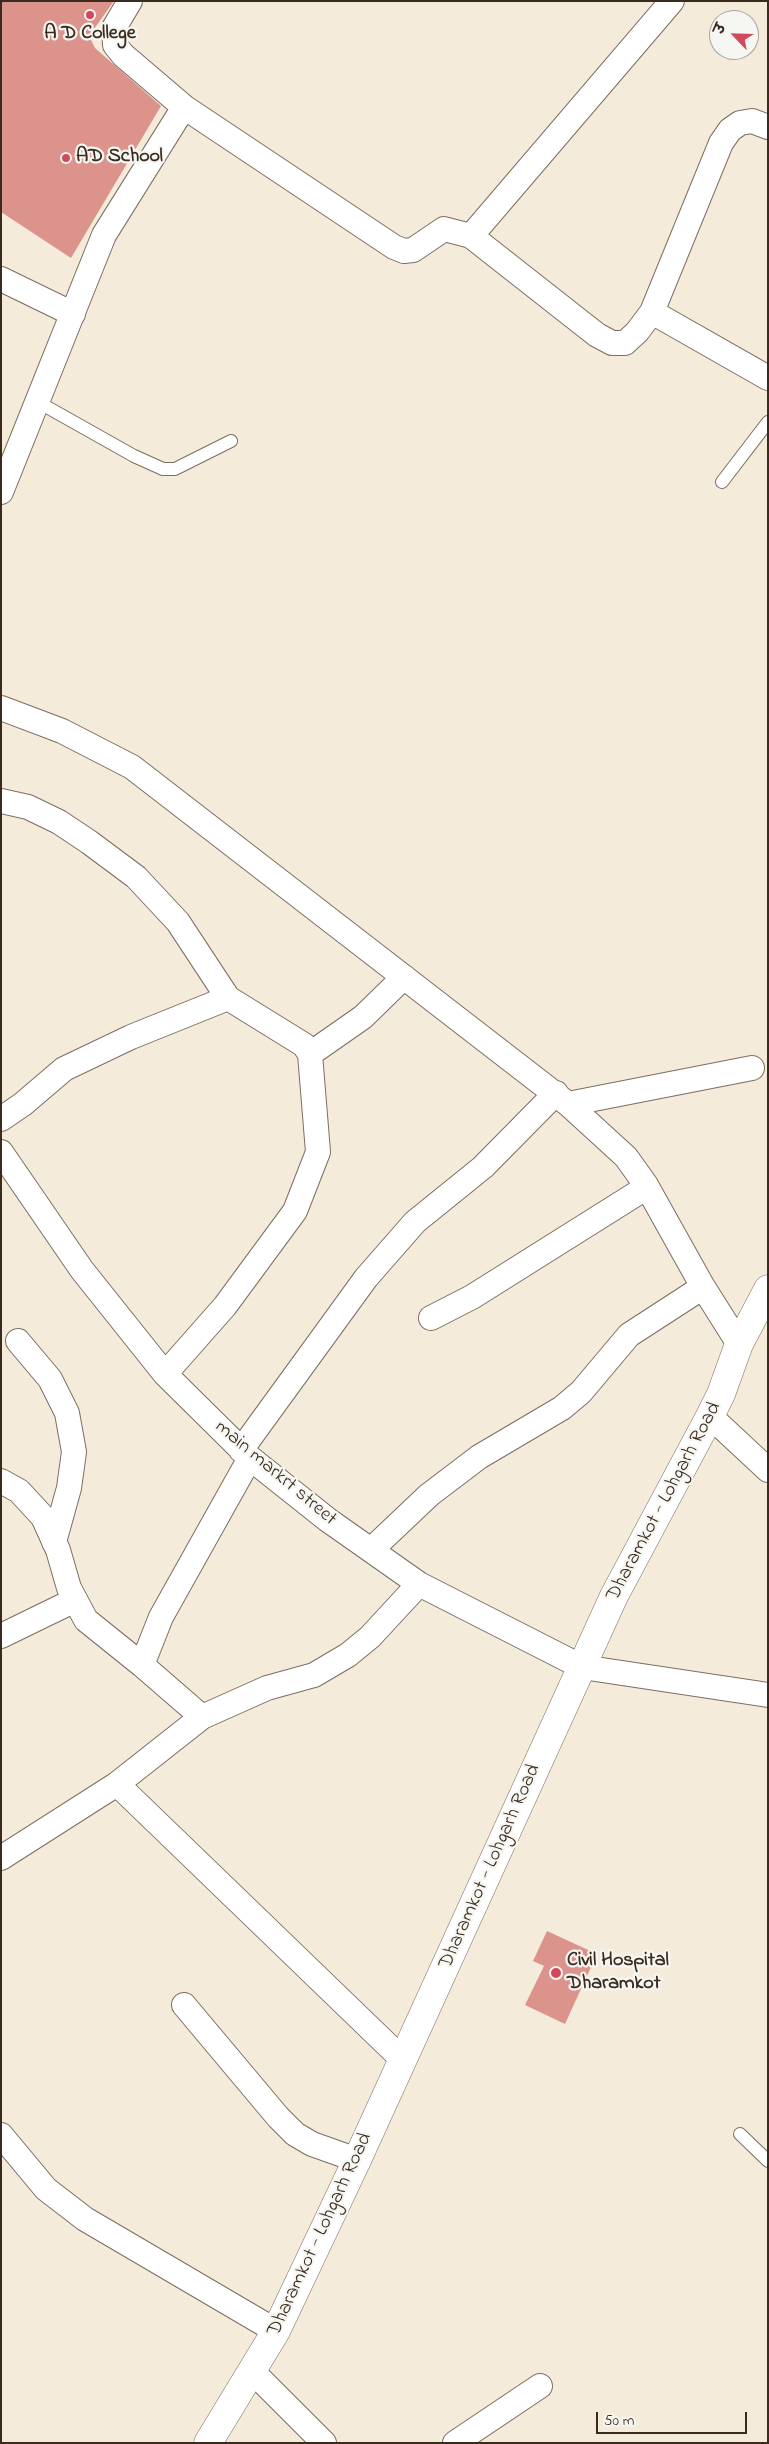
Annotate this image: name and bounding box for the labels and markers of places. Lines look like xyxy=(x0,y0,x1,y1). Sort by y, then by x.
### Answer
marker: A D College xyxy=(84,9,96,21)
place label: A D College xyxy=(44,23,136,47)
place label: AD School xyxy=(76,146,163,170)
marker: AD School xyxy=(60,152,72,164)
place label: Civil Hospital Dharamkot xyxy=(567,1950,669,1997)
marker: Civil Hospital Dharamkot xyxy=(549,1966,563,1980)

